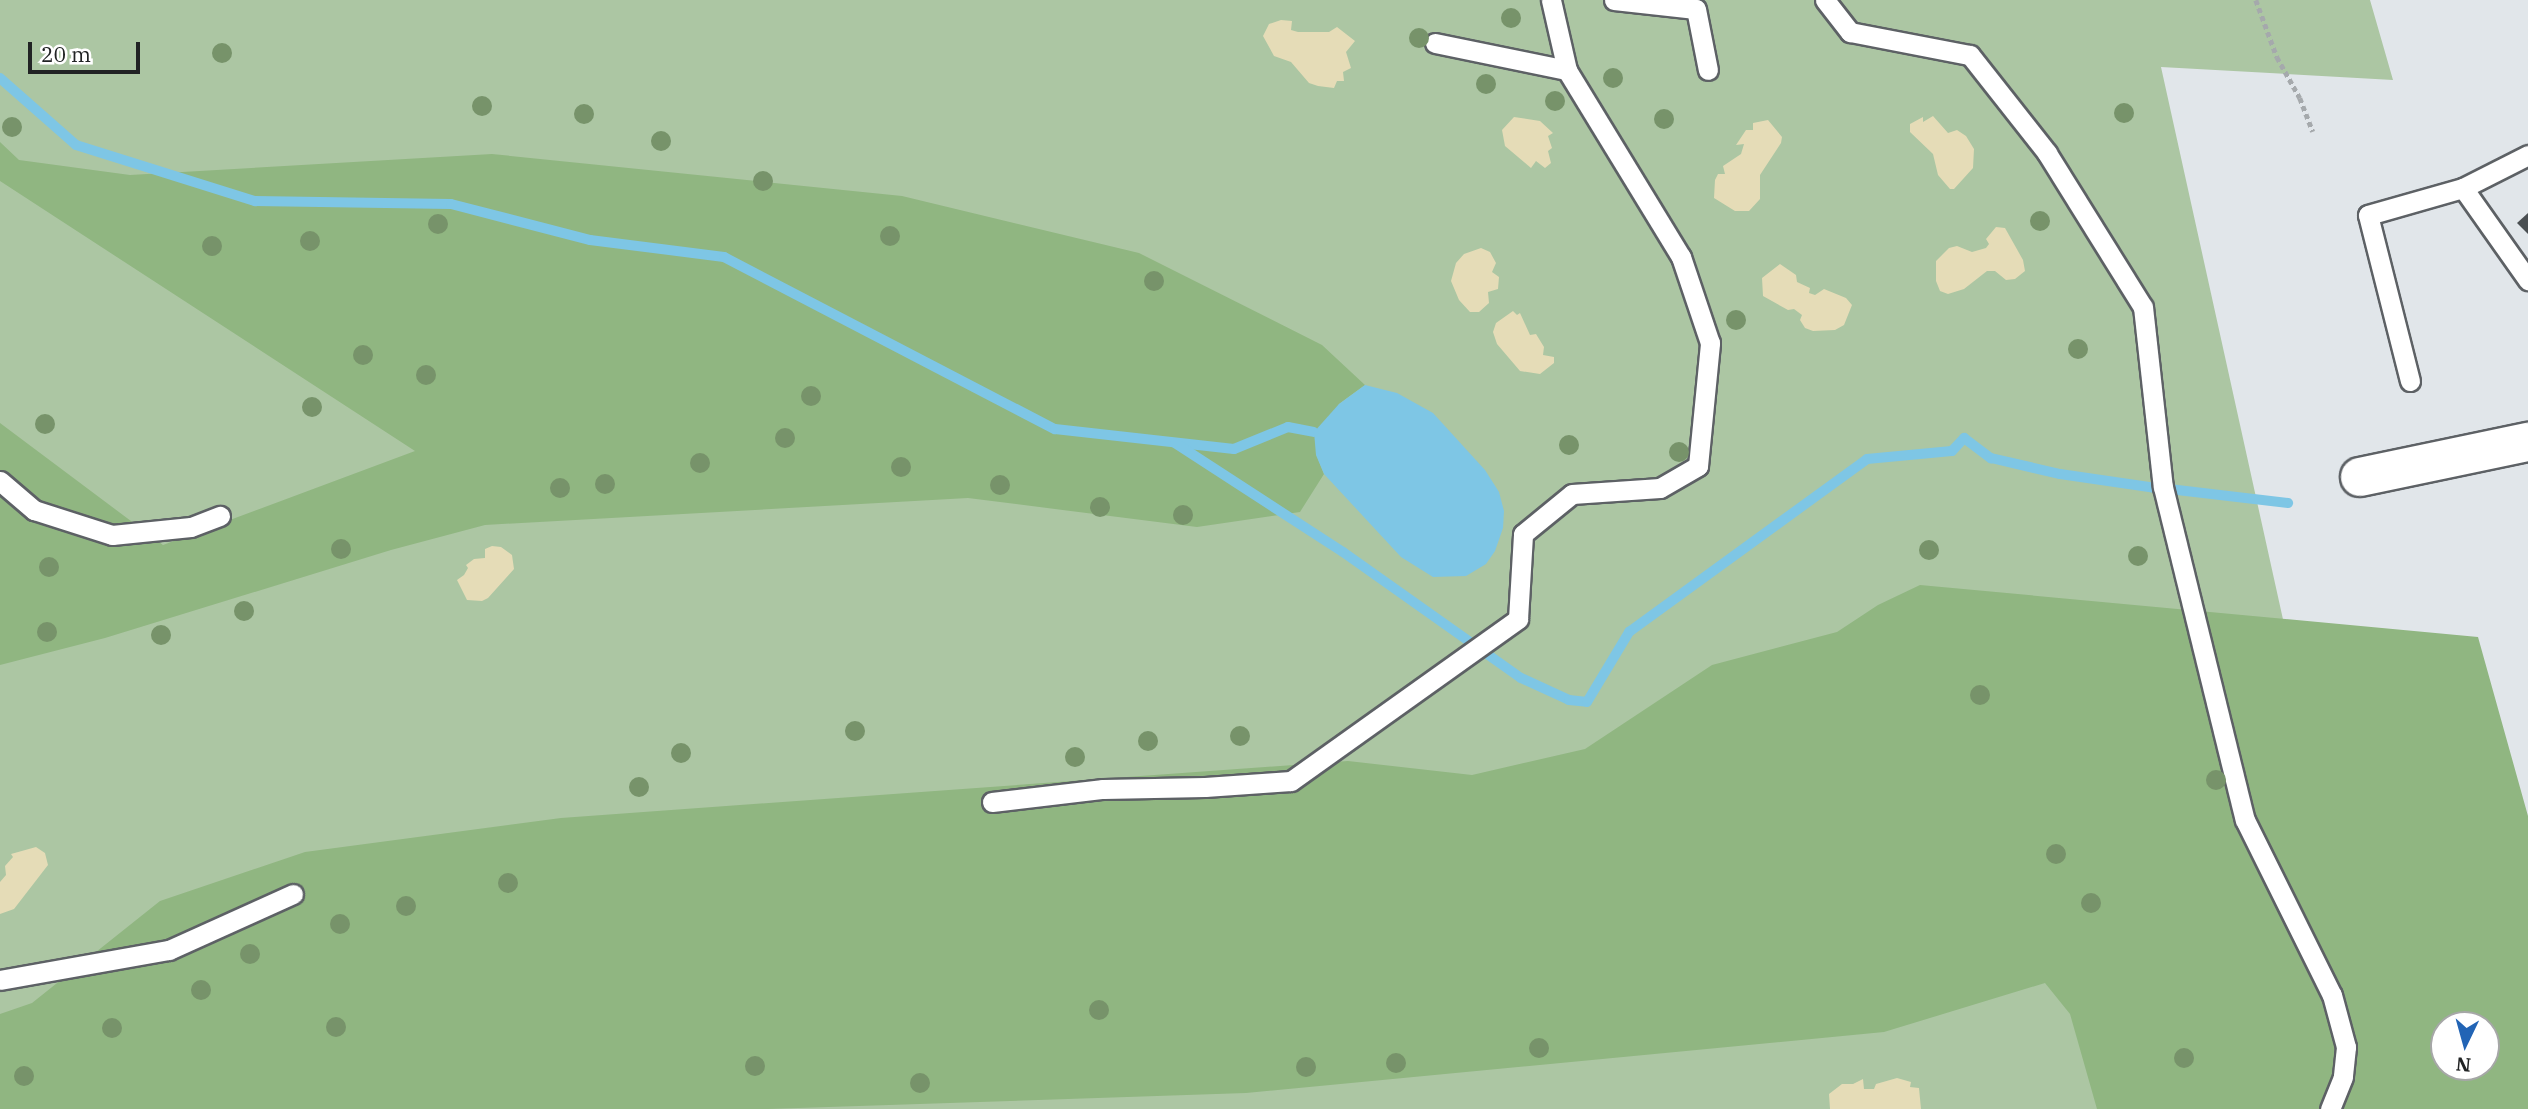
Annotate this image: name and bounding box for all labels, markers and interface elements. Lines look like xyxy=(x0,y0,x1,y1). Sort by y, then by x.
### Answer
scale bar xyxy=(32,28,144,72)
text: 20 m xyxy=(41,40,91,68)
north arrow xyxy=(2430,1011,2500,1081)
text: N xyxy=(2455,1052,2472,1078)

